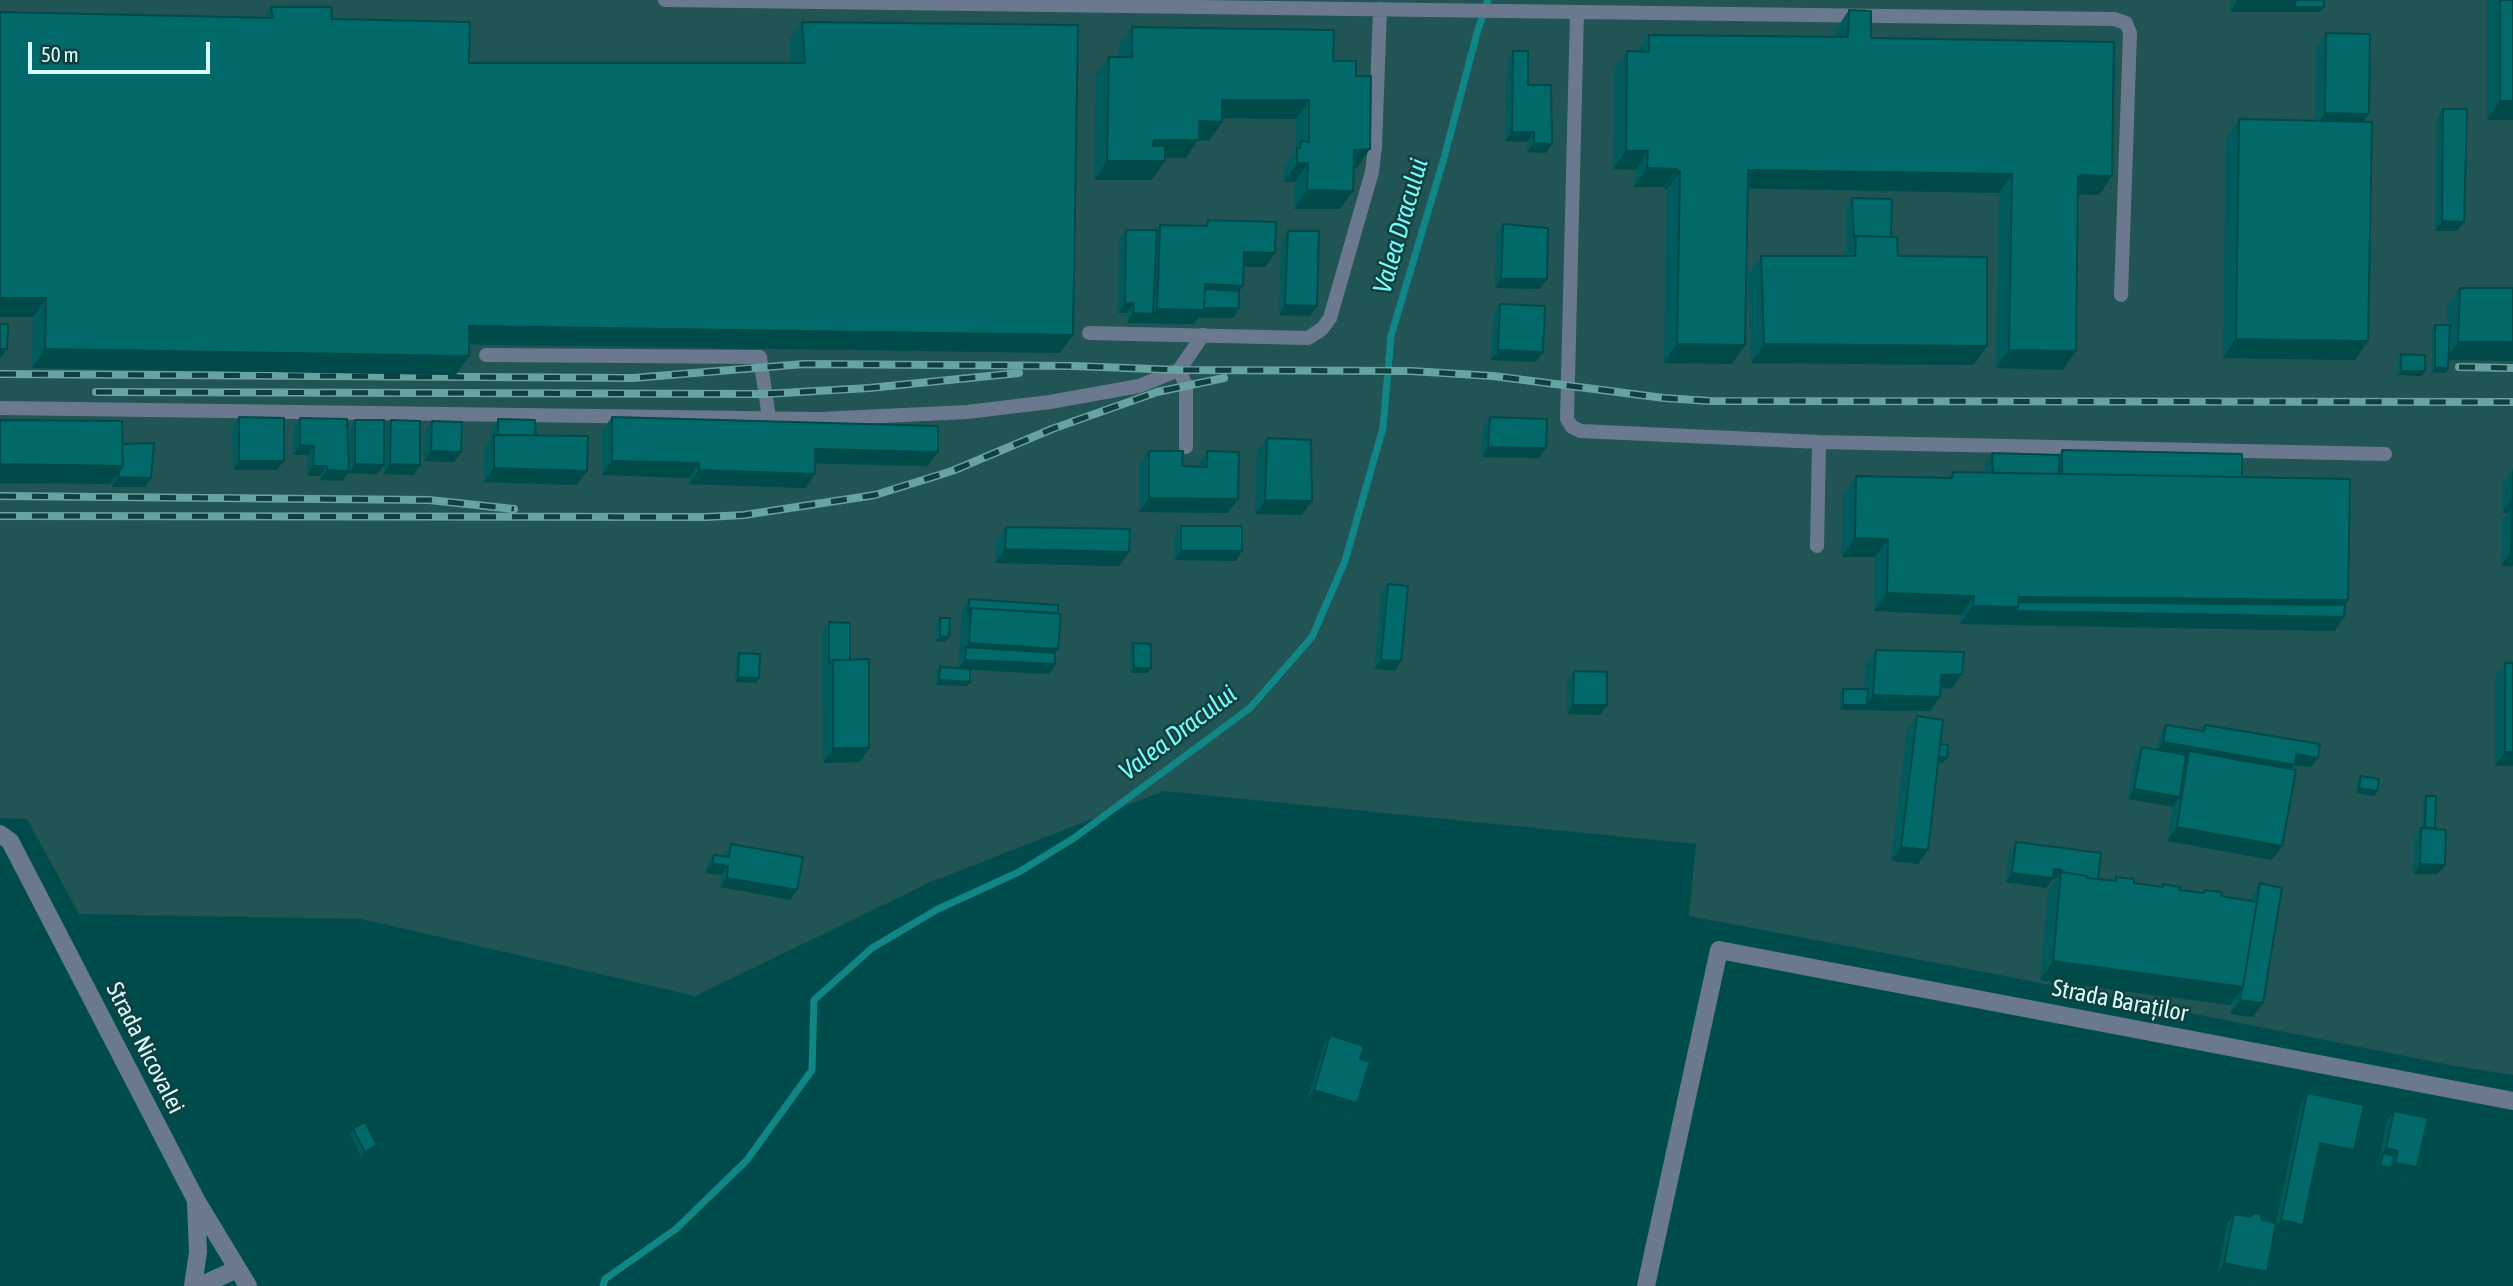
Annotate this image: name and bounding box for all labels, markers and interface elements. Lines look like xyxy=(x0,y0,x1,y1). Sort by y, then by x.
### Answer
scale bar xyxy=(32,28,214,72)
text: 50 m xyxy=(41,42,79,66)
water label: Valea Dracului xyxy=(1367,155,1435,297)
water label: Valea Dracului xyxy=(1113,679,1243,787)
street label: Strada Baraților xyxy=(2050,974,2190,1028)
street label: Strada Nicovalei xyxy=(100,978,190,1118)

